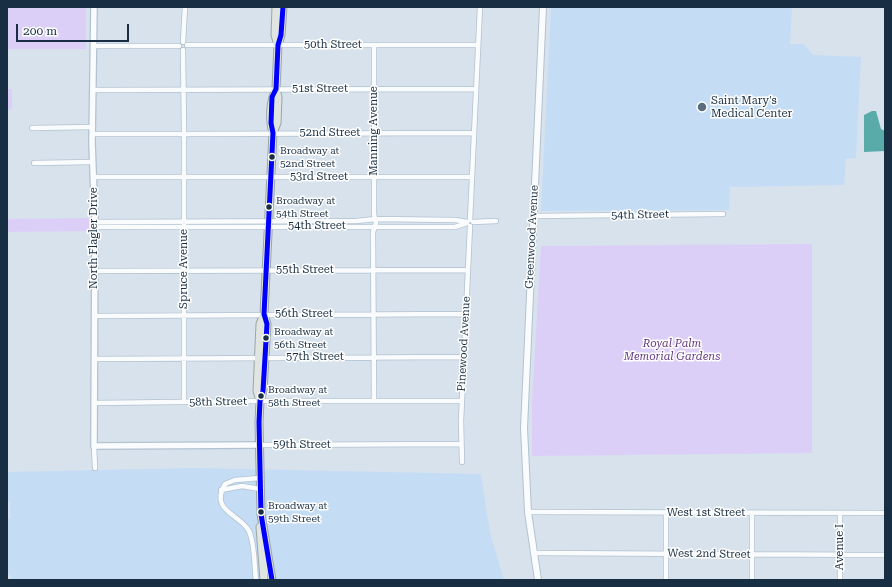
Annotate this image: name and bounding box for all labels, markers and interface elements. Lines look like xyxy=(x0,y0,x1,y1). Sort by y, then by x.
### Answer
scale bar xyxy=(18,16,131,42)
text: 200 m xyxy=(23,24,57,38)
street label: 50th Street xyxy=(304,38,362,52)
street label: 51st Street xyxy=(292,82,348,96)
street label: Manning Avenue xyxy=(367,86,381,176)
place label: Saint Mary's Medical Center xyxy=(711,94,792,120)
marker: Saint Mary's Medical Center xyxy=(696,101,708,113)
street label: 52nd Street xyxy=(300,126,360,140)
place label: Broadway at 52nd Street xyxy=(280,145,339,168)
marker: Broadway at 52nd Street xyxy=(267,152,277,162)
street label: 53rd Street xyxy=(290,170,348,184)
street label: Greenwood Avenue xyxy=(523,185,541,289)
street label: North Flagler Drive xyxy=(87,187,101,289)
place label: Broadway at 54th Street xyxy=(276,195,335,218)
marker: Broadway at 54th Street xyxy=(264,202,274,212)
street label: 54th Street xyxy=(611,208,669,222)
street label: 54th Street xyxy=(288,219,346,233)
street label: Spruce Avenue xyxy=(177,229,191,309)
street label: 55th Street xyxy=(276,263,334,277)
street label: Pinewood Avenue xyxy=(455,296,473,392)
street label: 56th Street xyxy=(275,307,333,321)
place label: Broadway at 56th Street xyxy=(274,326,333,350)
marker: Broadway at 56th Street xyxy=(261,333,271,343)
park label: Royal Palm Memorial Gardens xyxy=(624,337,720,363)
street label: 57th Street xyxy=(286,350,344,364)
place label: Broadway at 58th Street xyxy=(268,384,327,408)
marker: Broadway at 58th Street xyxy=(256,391,266,401)
street label: 58th Street xyxy=(189,395,247,409)
street label: 59th Street xyxy=(273,438,331,452)
place label: Broadway at 59th Street xyxy=(268,500,327,524)
street label: West 1st Street xyxy=(667,506,745,520)
marker: Broadway at 59th Street xyxy=(256,507,266,517)
street label: Avenue I xyxy=(833,524,847,570)
street label: West 2nd Street xyxy=(667,547,751,561)

